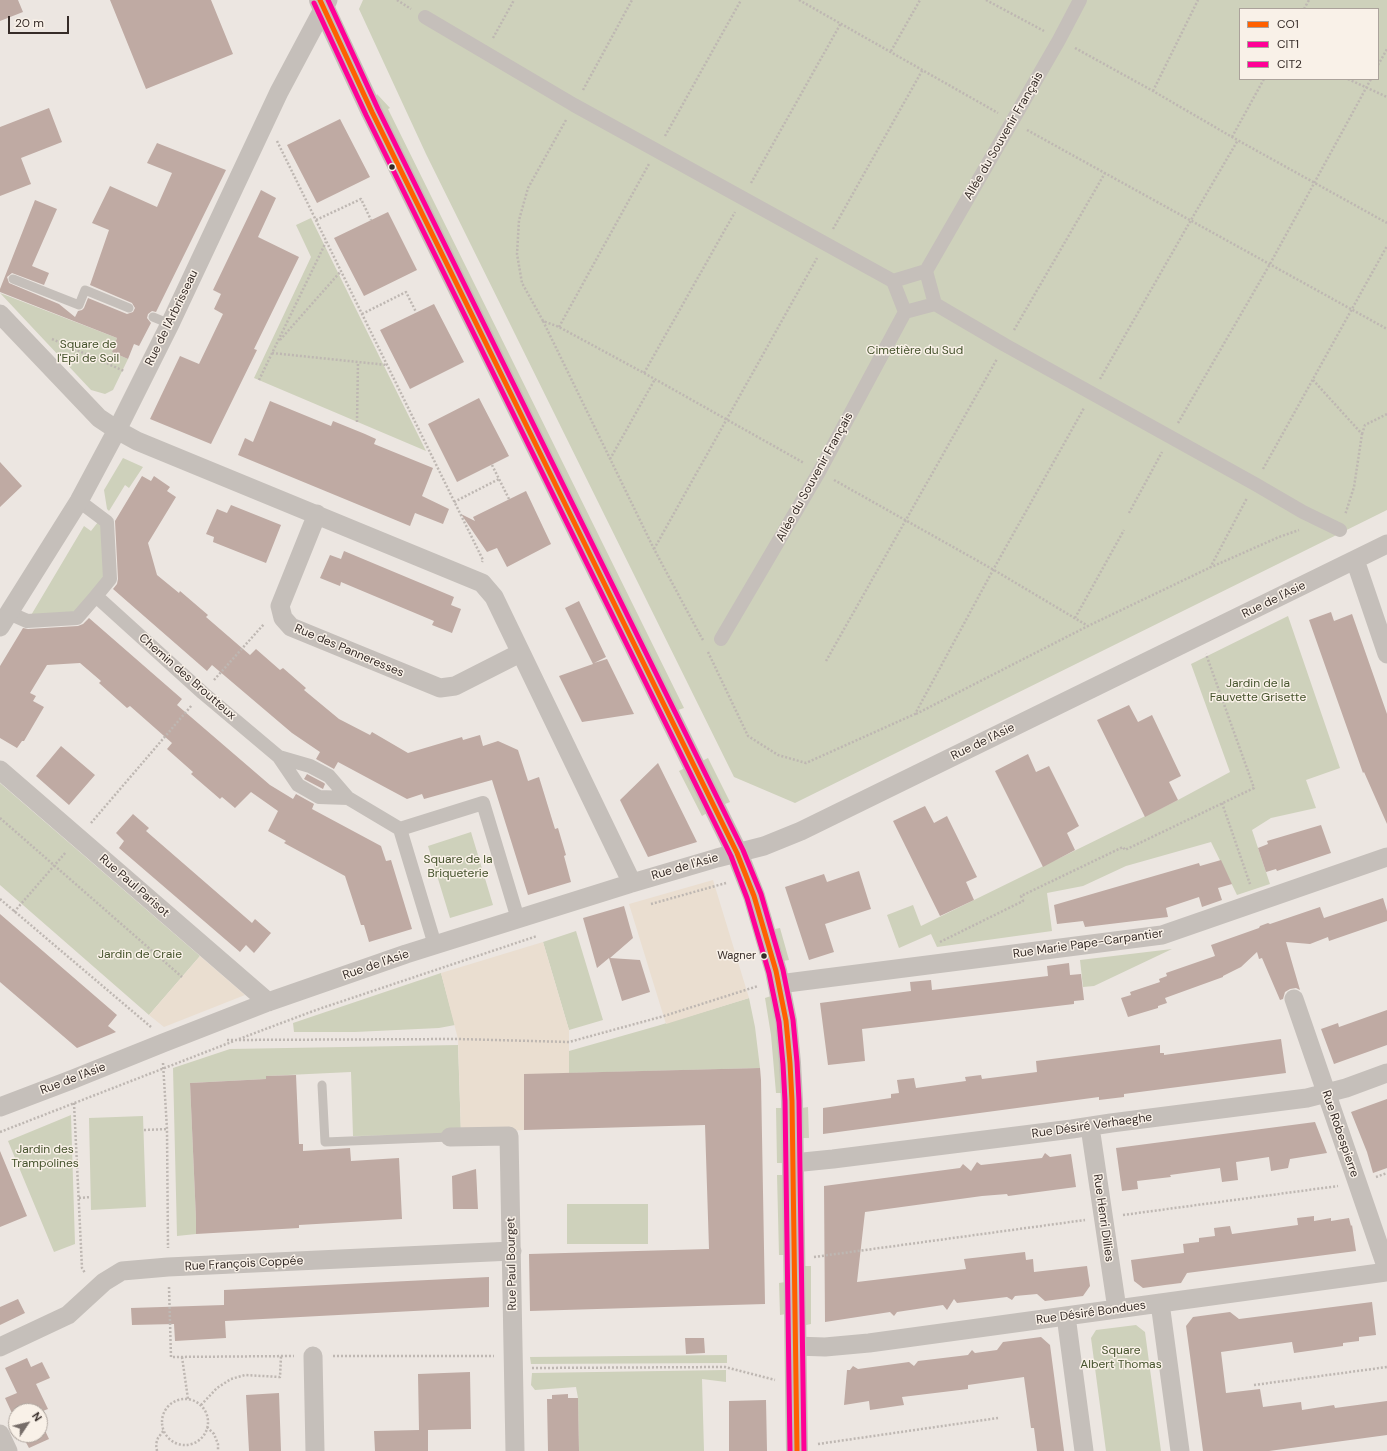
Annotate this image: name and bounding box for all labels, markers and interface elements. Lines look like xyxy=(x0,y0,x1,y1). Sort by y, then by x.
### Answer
scale bar xyxy=(10,8,71,34)
legend xyxy=(1239,8,1379,80)
text: 20 m xyxy=(15,15,44,31)
text: CO1 xyxy=(1277,16,1299,32)
text: CIT1 xyxy=(1277,36,1299,52)
text: CIT2 xyxy=(1277,56,1302,72)
street label: Allée du Souvenir Français xyxy=(961,69,1047,203)
unlabelled marker xyxy=(387,162,397,172)
street label: Rue de l'Arbrisseau xyxy=(143,268,201,368)
park label: Square de l'Epi de Soil xyxy=(57,338,119,366)
park label: Cimetière du Sud xyxy=(867,344,963,358)
street label: Allée du Souvenir Français xyxy=(773,410,857,544)
street label: Rue de l'Asie xyxy=(1240,578,1308,622)
street label: Rue des Panneresses xyxy=(292,621,406,681)
street label: Chemin des Broutteux xyxy=(136,631,238,723)
park label: Jardin de la Fauvette Grisette xyxy=(1210,677,1306,705)
street label: Rue de l'Asie xyxy=(949,720,1017,764)
street label: Rue de l'Asie xyxy=(650,851,720,883)
street label: Rue Paul Parisot xyxy=(96,852,172,920)
park label: Square de la Briqueterie xyxy=(424,853,492,881)
street label: Rue Marie Pape-Carpantier xyxy=(1012,926,1164,962)
street label: Rue de l'Asie xyxy=(341,947,411,983)
park label: Jardin de Craie xyxy=(98,948,182,962)
place label: Wagner xyxy=(717,949,756,963)
marker: Wagner xyxy=(759,951,769,961)
street label: Rue de l'Asie xyxy=(38,1060,108,1098)
street label: Rue Robespierre xyxy=(1318,1089,1362,1179)
street label: Rue Désiré Verhaeghe xyxy=(1031,1110,1153,1142)
park label: Jardin des Trampolines xyxy=(11,1143,79,1171)
street label: Rue Henri Dillies xyxy=(1090,1173,1116,1263)
street label: Rue Paul Bourget xyxy=(504,1217,520,1311)
street label: Rue François Coppée xyxy=(184,1254,304,1274)
street label: Rue Désiré Bondues xyxy=(1035,1298,1147,1328)
park label: Square Albert Thomas xyxy=(1080,1344,1162,1372)
north arrow xyxy=(8,1403,48,1443)
text: N xyxy=(29,1409,45,1424)

